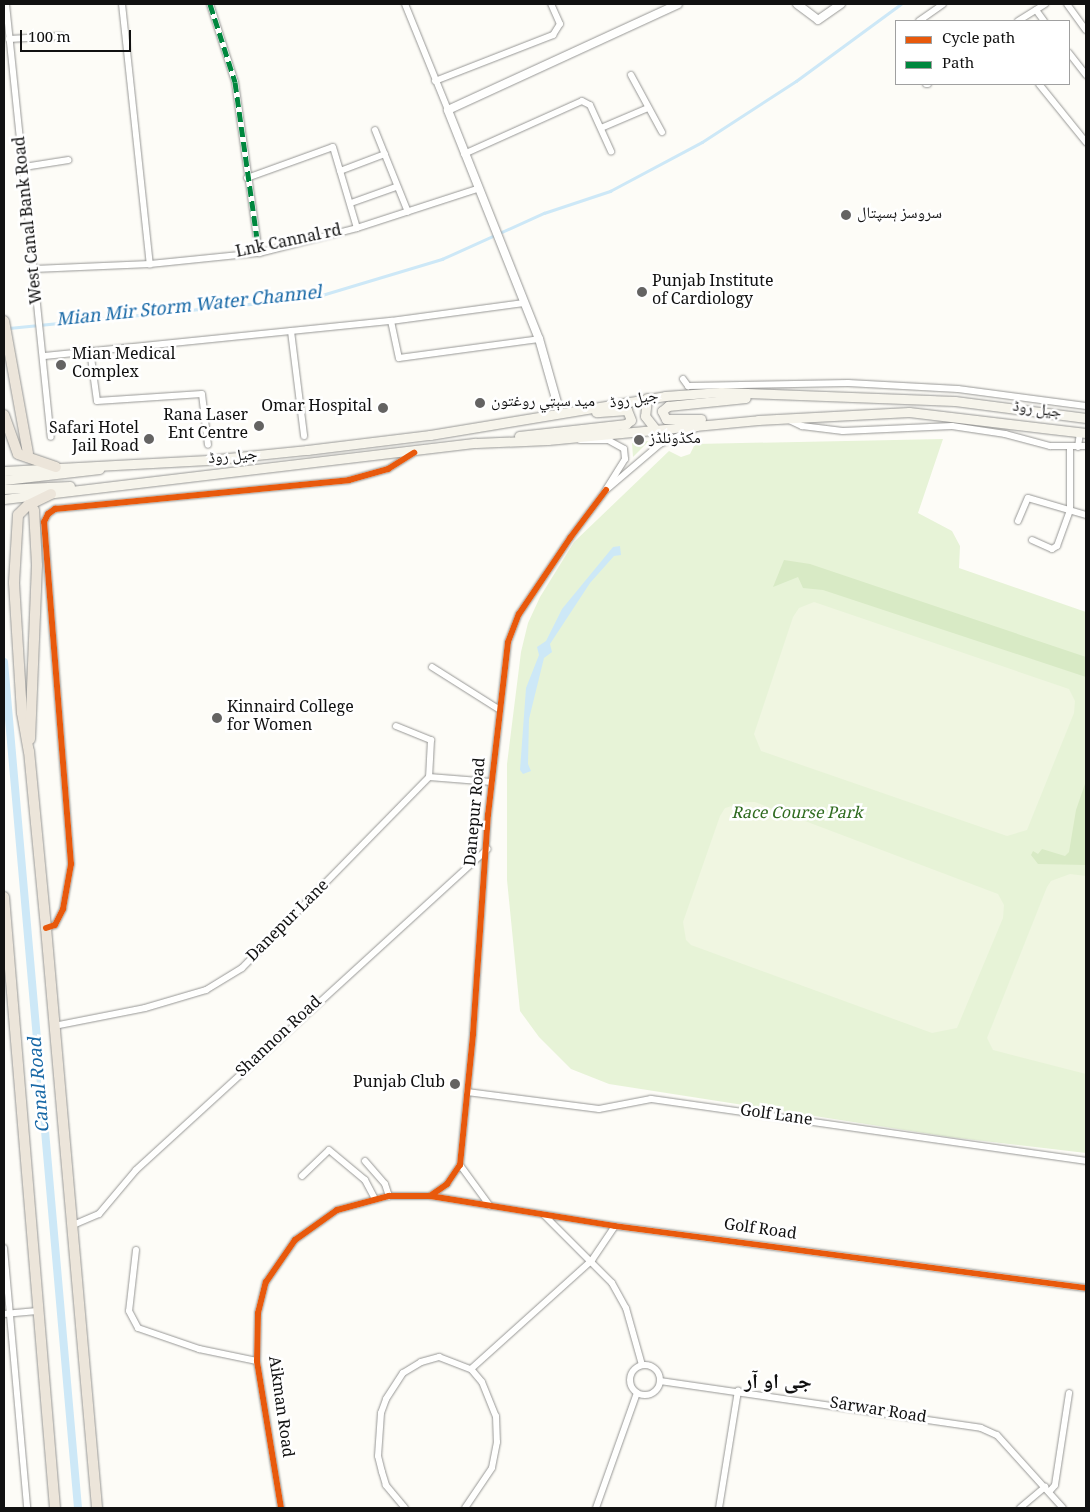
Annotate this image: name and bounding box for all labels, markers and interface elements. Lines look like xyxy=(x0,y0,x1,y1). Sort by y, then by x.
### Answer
scale bar xyxy=(22,20,134,52)
legend xyxy=(895,20,1070,85)
text: 100 m xyxy=(28,26,71,52)
text: Cycle path xyxy=(942,27,1015,53)
text: Path xyxy=(942,52,974,78)
street label: West Canal Bank Road xyxy=(12,135,48,305)
place label: سروسز ہسپتال xyxy=(857,205,942,225)
marker: سروسز ہسپتال xyxy=(839,208,853,222)
street label: Lnk Cannal rd xyxy=(234,222,344,264)
place label: Punjab Institute of Cardiology xyxy=(652,273,773,311)
water label: Mian Mir Storm Water Channel xyxy=(55,283,323,333)
marker: Punjab Institute of Cardiology xyxy=(636,286,648,298)
place label: Mian Medical Complex xyxy=(72,346,175,384)
marker: Mian Medical Complex xyxy=(54,358,68,372)
street label: جیل روڈ xyxy=(608,388,660,414)
place label: مید سېټي روغتون xyxy=(491,393,595,413)
marker: مید سېټي روغتون xyxy=(473,396,487,410)
place label: Omar Hospital xyxy=(261,398,372,418)
street label: جیل روڈ xyxy=(1011,398,1063,424)
marker: Omar Hospital xyxy=(376,401,390,415)
place label: Rana Laser Ent Centre xyxy=(163,407,248,445)
marker: Rana Laser Ent Centre xyxy=(252,419,266,433)
place label: Safari Hotel Jail Road xyxy=(49,420,139,458)
place label: مکڈونلڈز xyxy=(649,430,701,450)
marker: Safari Hotel Jail Road xyxy=(143,433,155,445)
marker: مکڈونلڈز xyxy=(633,434,645,446)
street label: جیل روڈ xyxy=(208,446,258,470)
place label: Kinnaird College for Women xyxy=(227,699,354,737)
marker: Kinnaird College for Women xyxy=(211,712,223,724)
street label: Danepur Road xyxy=(463,757,491,867)
park label: Race Course Park xyxy=(731,805,863,825)
street label: Danepur Lane xyxy=(244,877,334,967)
street label: Shannon Road xyxy=(233,993,327,1083)
water label: Canal Road xyxy=(26,1036,56,1134)
place label: Punjab Club xyxy=(353,1074,445,1094)
marker: Punjab Club xyxy=(449,1078,461,1090)
street label: Golf Lane xyxy=(739,1102,813,1132)
street label: Golf Road xyxy=(722,1216,798,1246)
street label: Aikman Road xyxy=(262,1355,296,1459)
district label: جی او آر xyxy=(744,1371,812,1397)
street label: Sarwar Road xyxy=(828,1395,928,1429)

